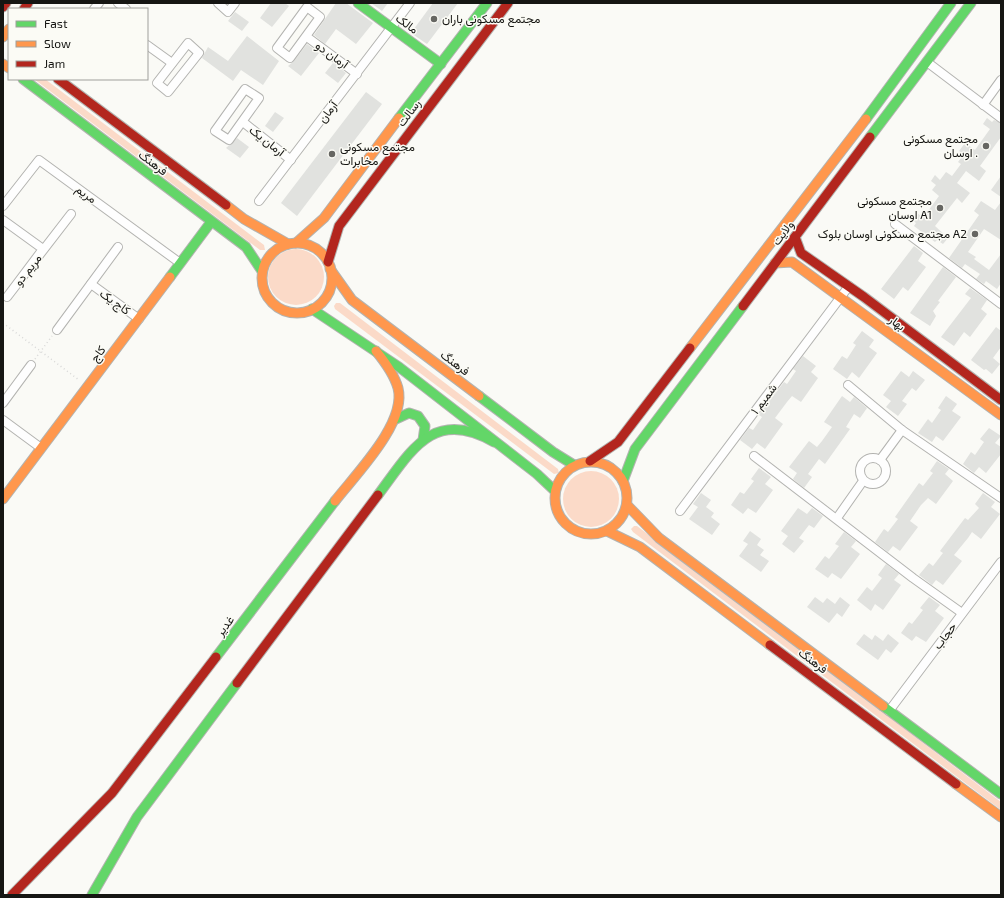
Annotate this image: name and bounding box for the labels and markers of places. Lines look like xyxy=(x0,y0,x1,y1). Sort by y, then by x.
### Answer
place label: مجتمع مسکونی باران xyxy=(442,11,540,28)
marker: مجتمع مسکونی باران xyxy=(429,14,439,24)
place label: مجتمع مسکونی اوسان . xyxy=(903,131,978,161)
place label: مجتمع مسکونی مخابرات xyxy=(340,139,415,169)
marker: مجتمع مسکونی اوسان . xyxy=(981,141,991,151)
marker: مجتمع مسکونی مخابرات xyxy=(327,149,337,159)
place label: مجتمع مسکونی اوسان A1 xyxy=(857,193,932,223)
marker: مجتمع مسکونی اوسان A1 xyxy=(935,203,945,213)
place label: مجتمع مسکونی اوسان بلوک A2 xyxy=(818,226,967,243)
marker: مجتمع مسکونی اوسان بلوک A2 xyxy=(970,229,980,239)

